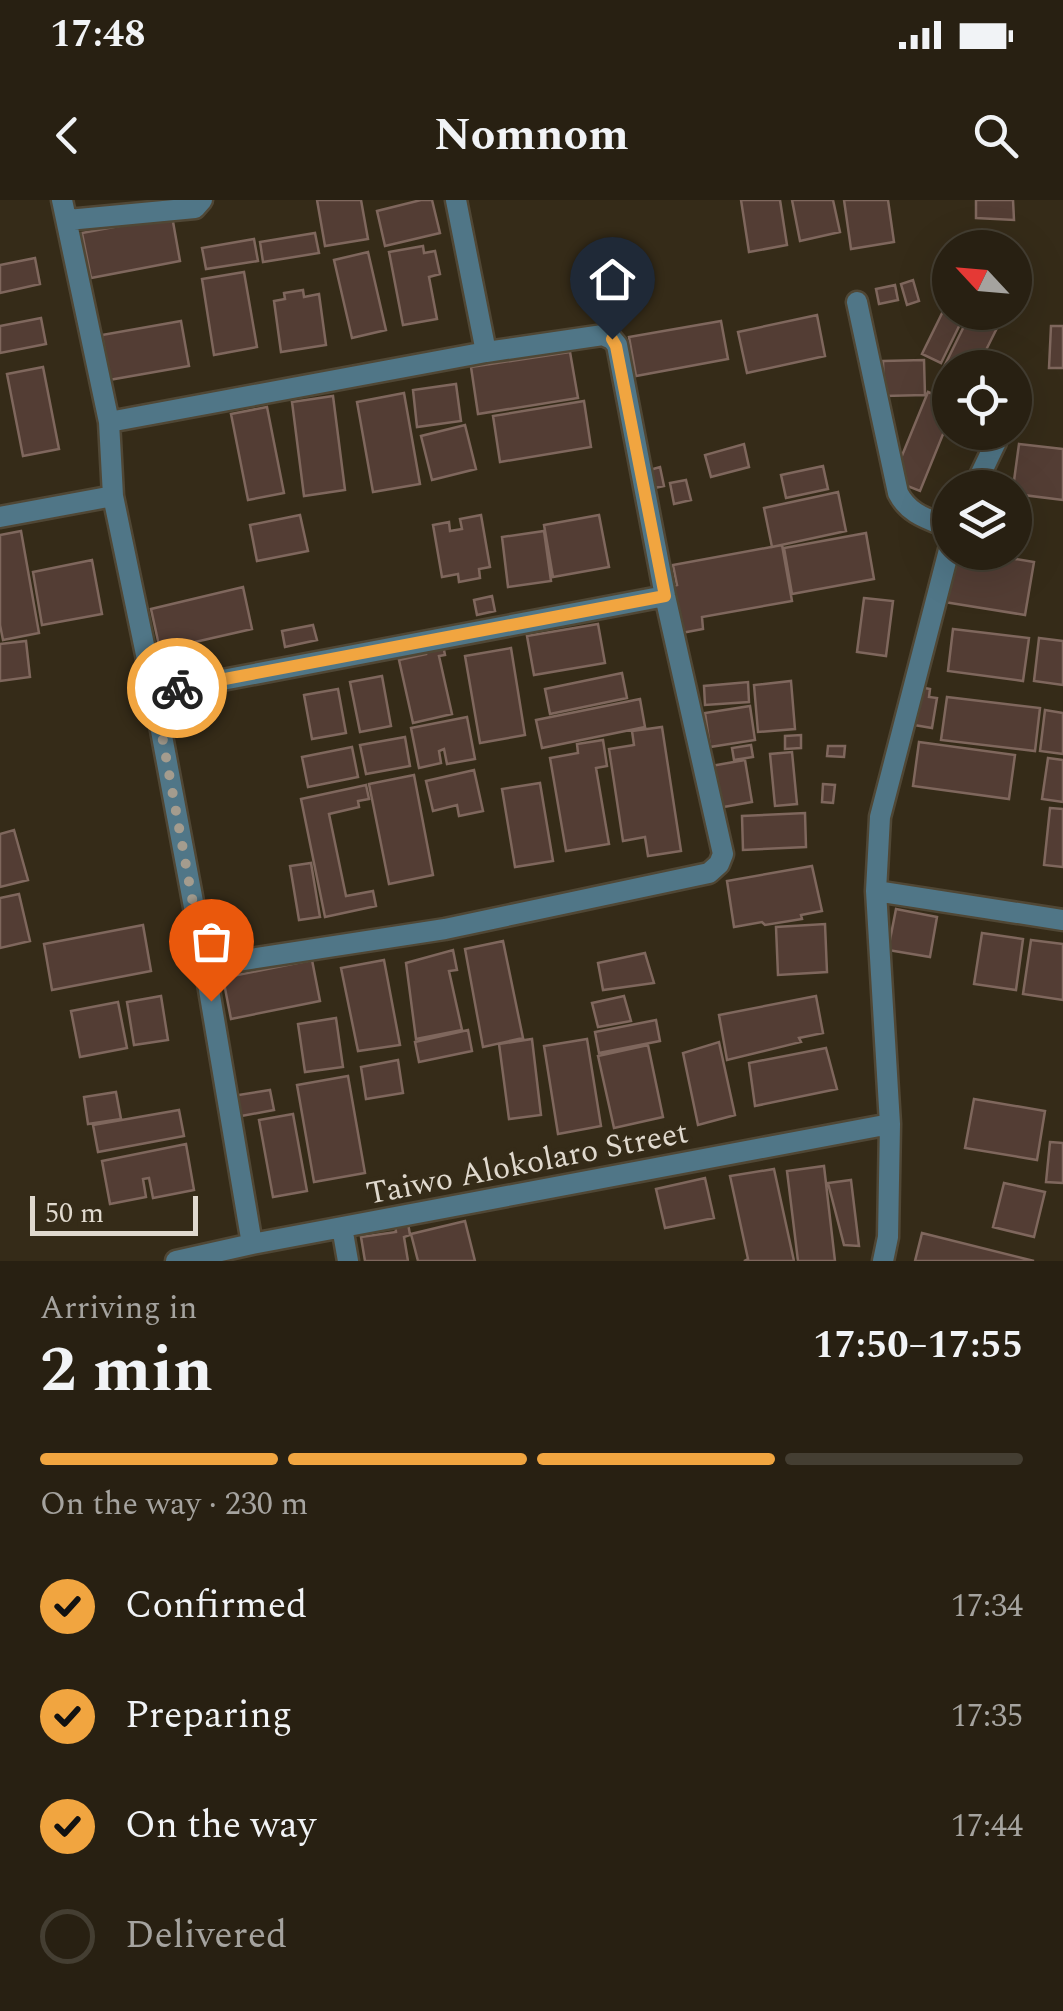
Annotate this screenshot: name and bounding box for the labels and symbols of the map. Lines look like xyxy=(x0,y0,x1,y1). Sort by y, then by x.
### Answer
north arrow xyxy=(932,230,1032,330)
pin xyxy=(570,237,655,340)
courier xyxy=(127,638,227,738)
pin xyxy=(169,899,254,1002)
street label: Taiwo Alokolaro Street xyxy=(362,1108,693,1219)
scale bar xyxy=(30,1191,198,1236)

